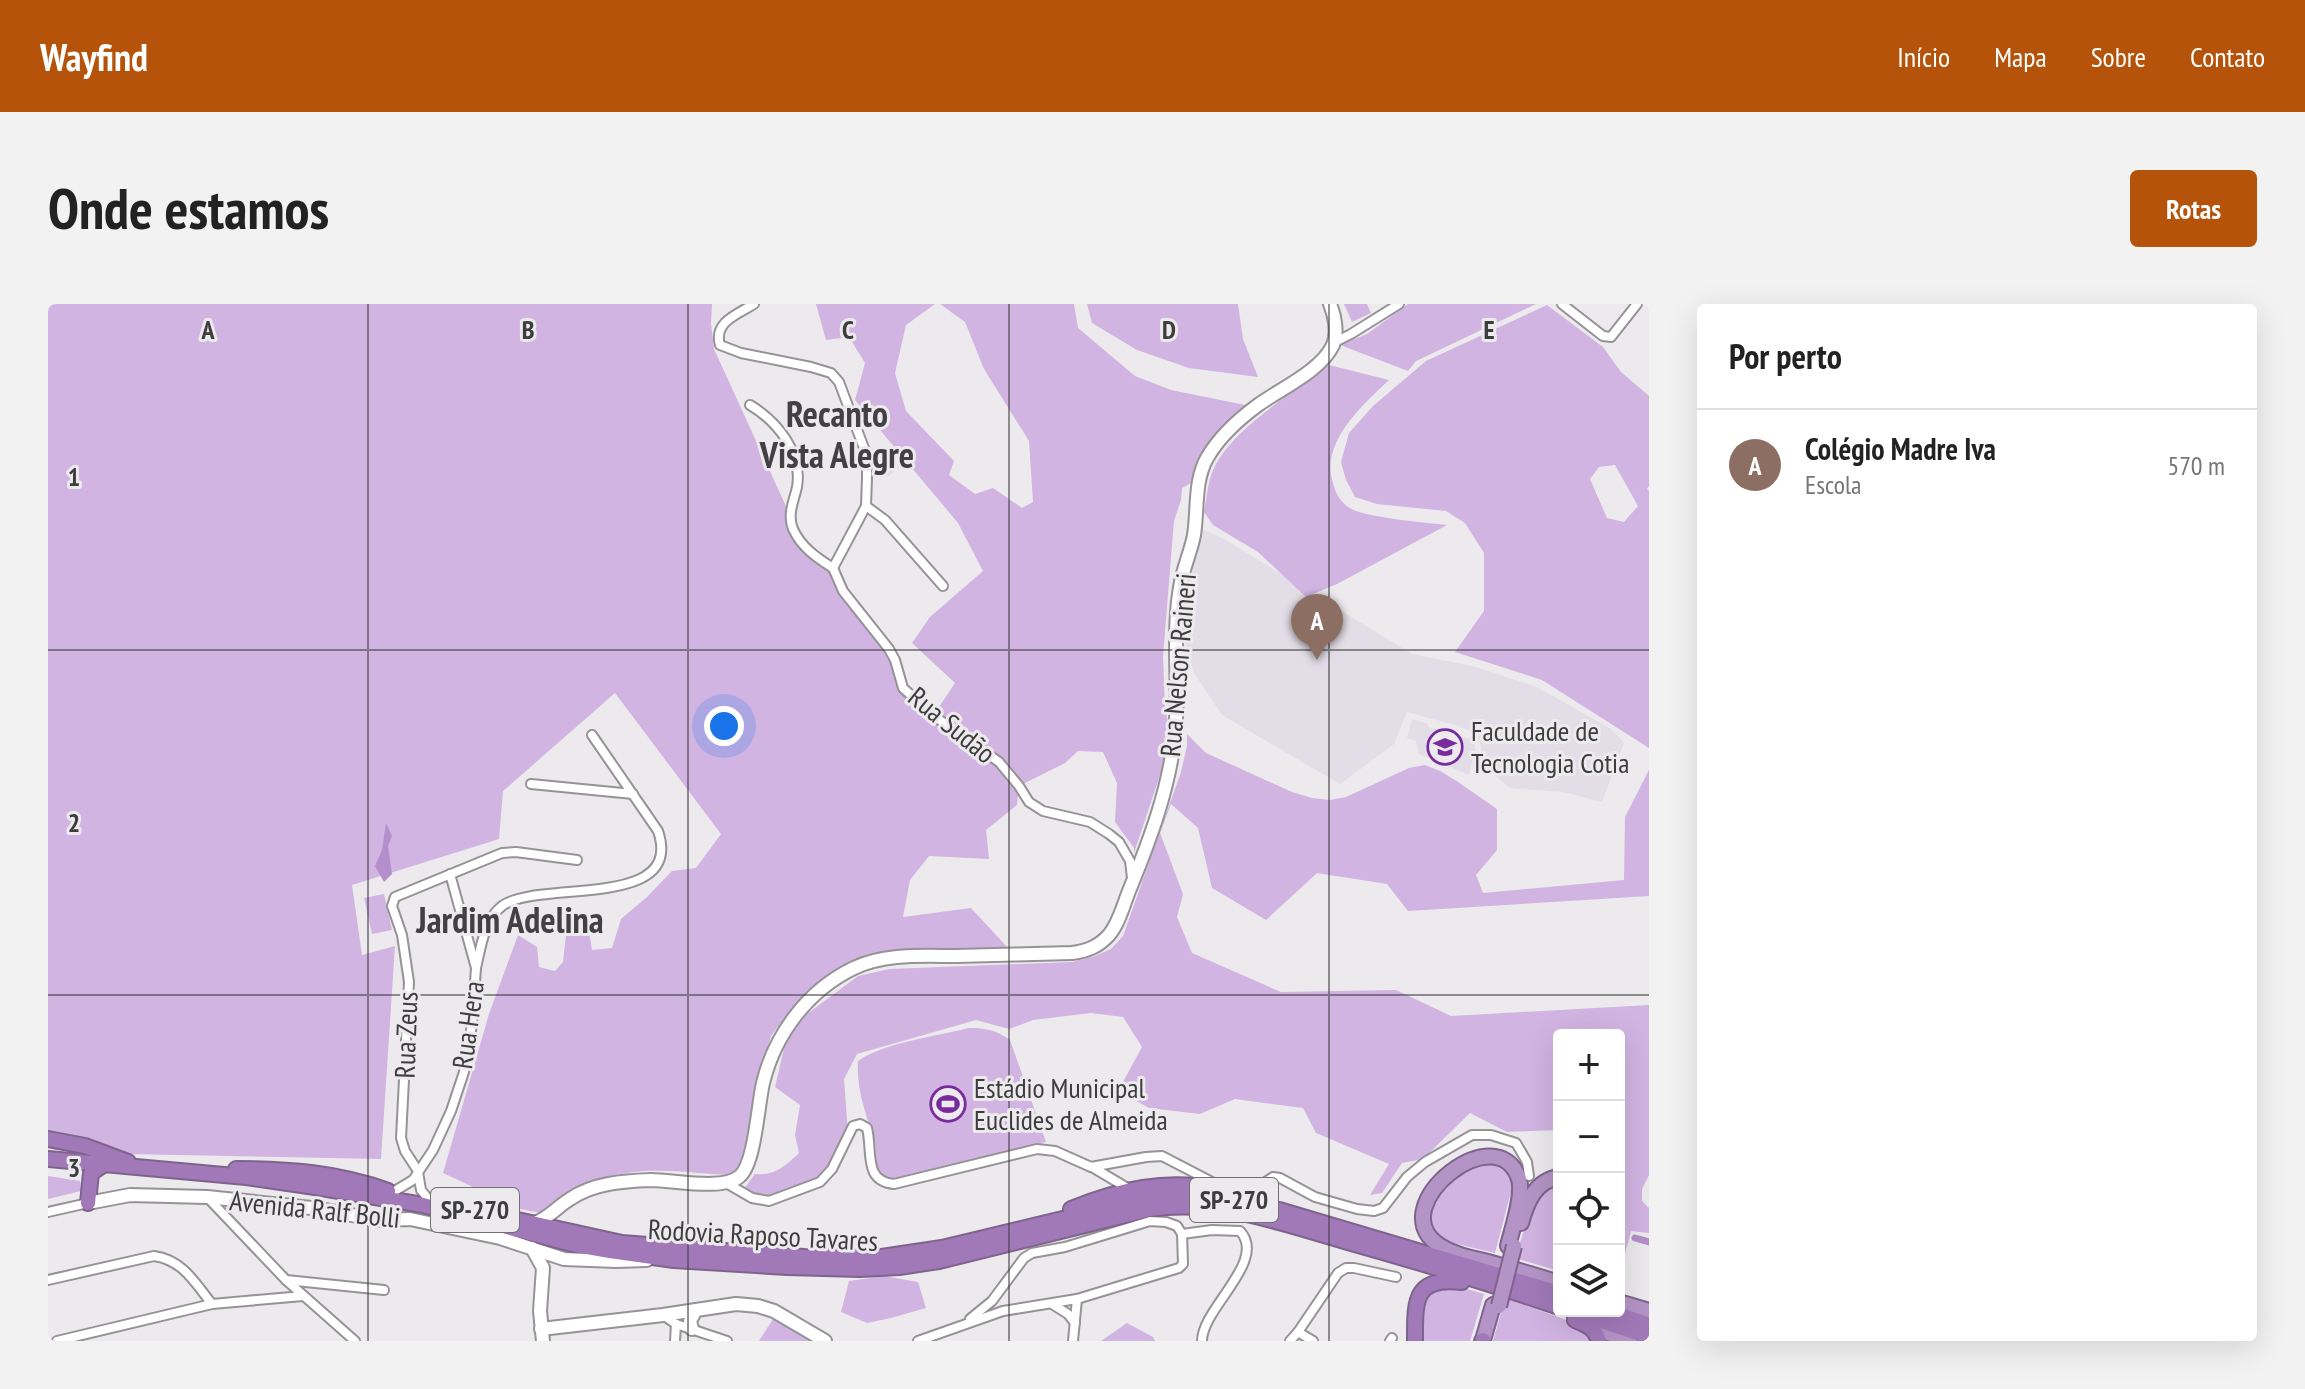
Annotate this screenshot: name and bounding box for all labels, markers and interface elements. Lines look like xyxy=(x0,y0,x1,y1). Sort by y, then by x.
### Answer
text: Wayfind xyxy=(40,32,148,81)
text: Início xyxy=(1897,38,1950,75)
text: Mapa xyxy=(1994,38,2047,75)
text: Sobre xyxy=(2091,38,2146,75)
text: Contato xyxy=(2190,38,2265,75)
button: Rotas xyxy=(2130,170,2257,247)
text: Onde estamos xyxy=(48,172,329,244)
text: A xyxy=(200,313,215,346)
text: B xyxy=(522,313,535,346)
text: C xyxy=(842,313,854,346)
text: D xyxy=(1162,313,1176,346)
text: E xyxy=(1483,313,1495,346)
text: Por perto xyxy=(1729,334,1842,378)
district label: Recanto Vista Alegre xyxy=(759,390,914,478)
text: Colégio Madre Iva xyxy=(1805,429,1996,468)
text: A xyxy=(1748,449,1762,482)
text: 570 m xyxy=(2167,449,2225,482)
text: 1 xyxy=(68,460,80,493)
text: Escola xyxy=(1805,468,1861,501)
street label: Rua Nelson Raineri xyxy=(1151,572,1204,758)
pin: A xyxy=(1291,594,1343,660)
street label: Rua Sudão xyxy=(901,678,1004,771)
your location xyxy=(704,706,744,746)
place label: Faculdade de Tecnologia Cotia xyxy=(1471,712,1629,781)
school or university icon: Faculdade de Tecnologia Cotia xyxy=(1426,728,1464,766)
text: 2 xyxy=(68,806,80,839)
district label: Jardim Adelina xyxy=(415,896,604,943)
street label: Rua Hera xyxy=(443,979,492,1071)
street label: Rua Zeus xyxy=(385,991,426,1079)
map controls xyxy=(1553,1029,1625,1317)
button: + xyxy=(1553,1029,1625,1101)
place label: Estádio Municipal Euclides de Almeida xyxy=(974,1069,1168,1138)
sports icon: Estádio Municipal Euclides de Almeida xyxy=(929,1085,967,1123)
button: − xyxy=(1553,1101,1625,1173)
text: 3 xyxy=(68,1151,80,1184)
button: locate xyxy=(1553,1173,1625,1245)
road number: SP-270 xyxy=(1190,1178,1278,1222)
street label: Avenida Ralf Bolli xyxy=(228,1181,402,1236)
road number: SP-270 xyxy=(431,1188,519,1232)
street label: Rodovia Raposo Tavares xyxy=(647,1210,879,1259)
button: layers xyxy=(1553,1245,1625,1317)

